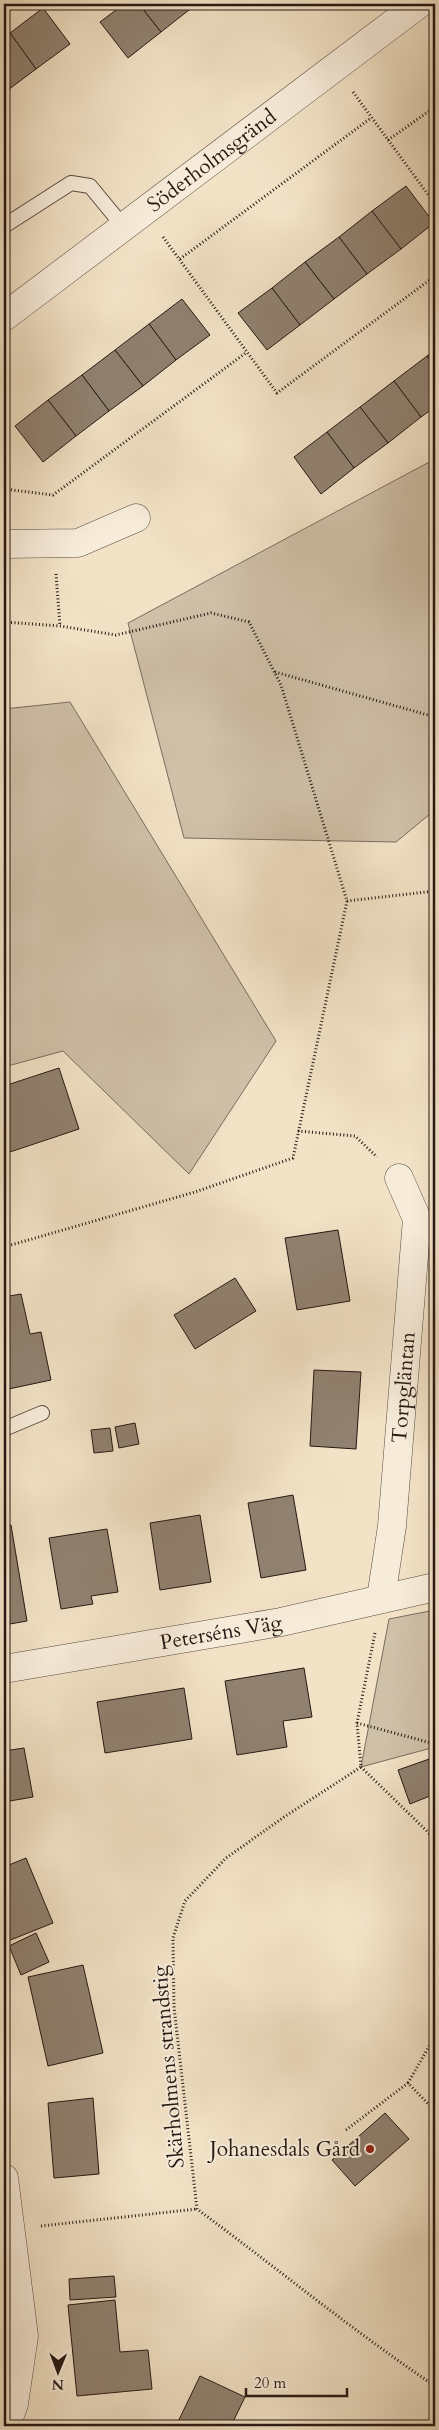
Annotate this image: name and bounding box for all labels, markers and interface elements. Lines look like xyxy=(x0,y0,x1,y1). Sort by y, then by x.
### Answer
street label: Söderholmsgränd xyxy=(141,103,283,219)
street label: Torpgläntan xyxy=(385,1330,423,1444)
street label: Peterséns Väg xyxy=(158,1608,284,1657)
street label: Skärholmens strandstig xyxy=(145,1964,192,2170)
place label: Johanesdals Gård xyxy=(207,2135,360,2164)
marker: Johanesdals Gård xyxy=(364,2143,376,2155)
north arrow xyxy=(32,2348,82,2398)
scale bar xyxy=(246,2365,348,2397)
text: 20 m xyxy=(254,2373,286,2393)
text: N xyxy=(52,2375,64,2394)

